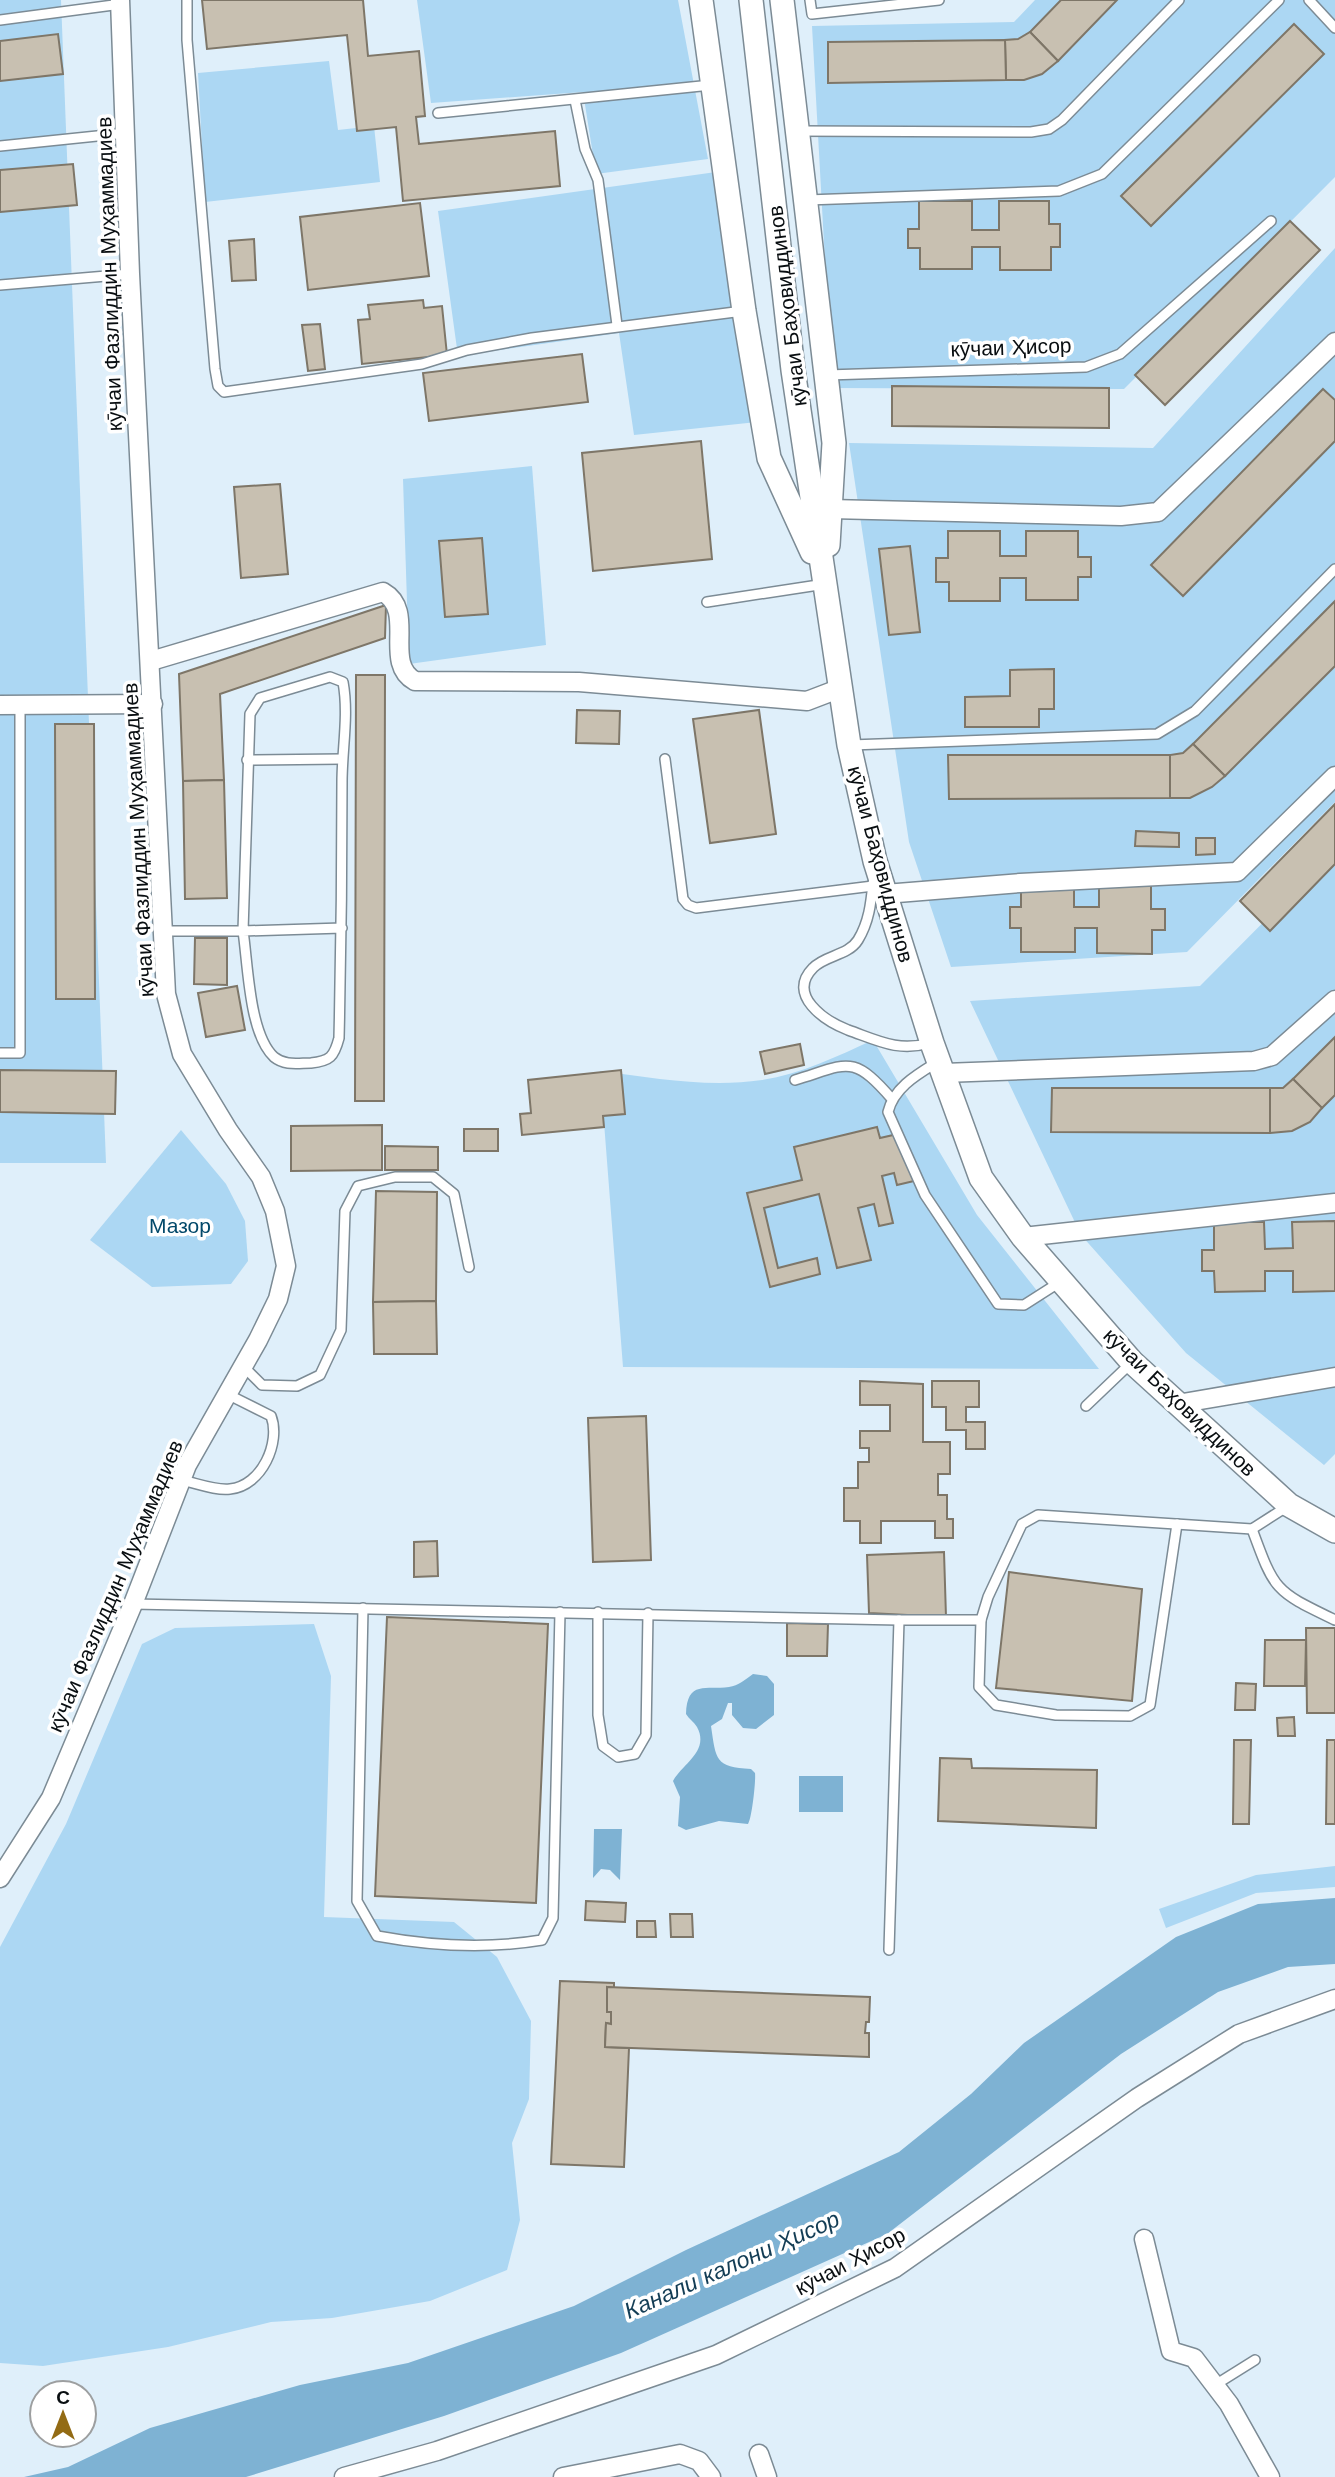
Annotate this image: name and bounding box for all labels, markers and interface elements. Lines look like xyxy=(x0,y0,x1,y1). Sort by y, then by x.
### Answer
street label: кӯчаи Фазлиддин Муҳаммадиев xyxy=(91,116,127,432)
street label: кӯчаи Баҳовиддинов xyxy=(762,204,812,408)
street label: кӯчаи Ҳисор xyxy=(950,332,1072,362)
street label: кӯчаи Фазлиддин Муҳаммадиев xyxy=(117,682,159,998)
street label: кӯчаи Баҳовиддинов xyxy=(843,763,919,965)
park label: Мазор xyxy=(149,1213,211,1238)
street label: кӯчаи Баҳовиддинов xyxy=(1099,1323,1261,1481)
street label: кӯчаи Фазлиддин Муҳаммадиев xyxy=(42,1436,188,1736)
water label: Канали калони Ҳисор xyxy=(620,2205,844,2325)
street label: кӯчаи Ҳисор xyxy=(791,2222,909,2300)
north arrow xyxy=(28,2379,98,2449)
text: С xyxy=(56,2386,70,2409)

